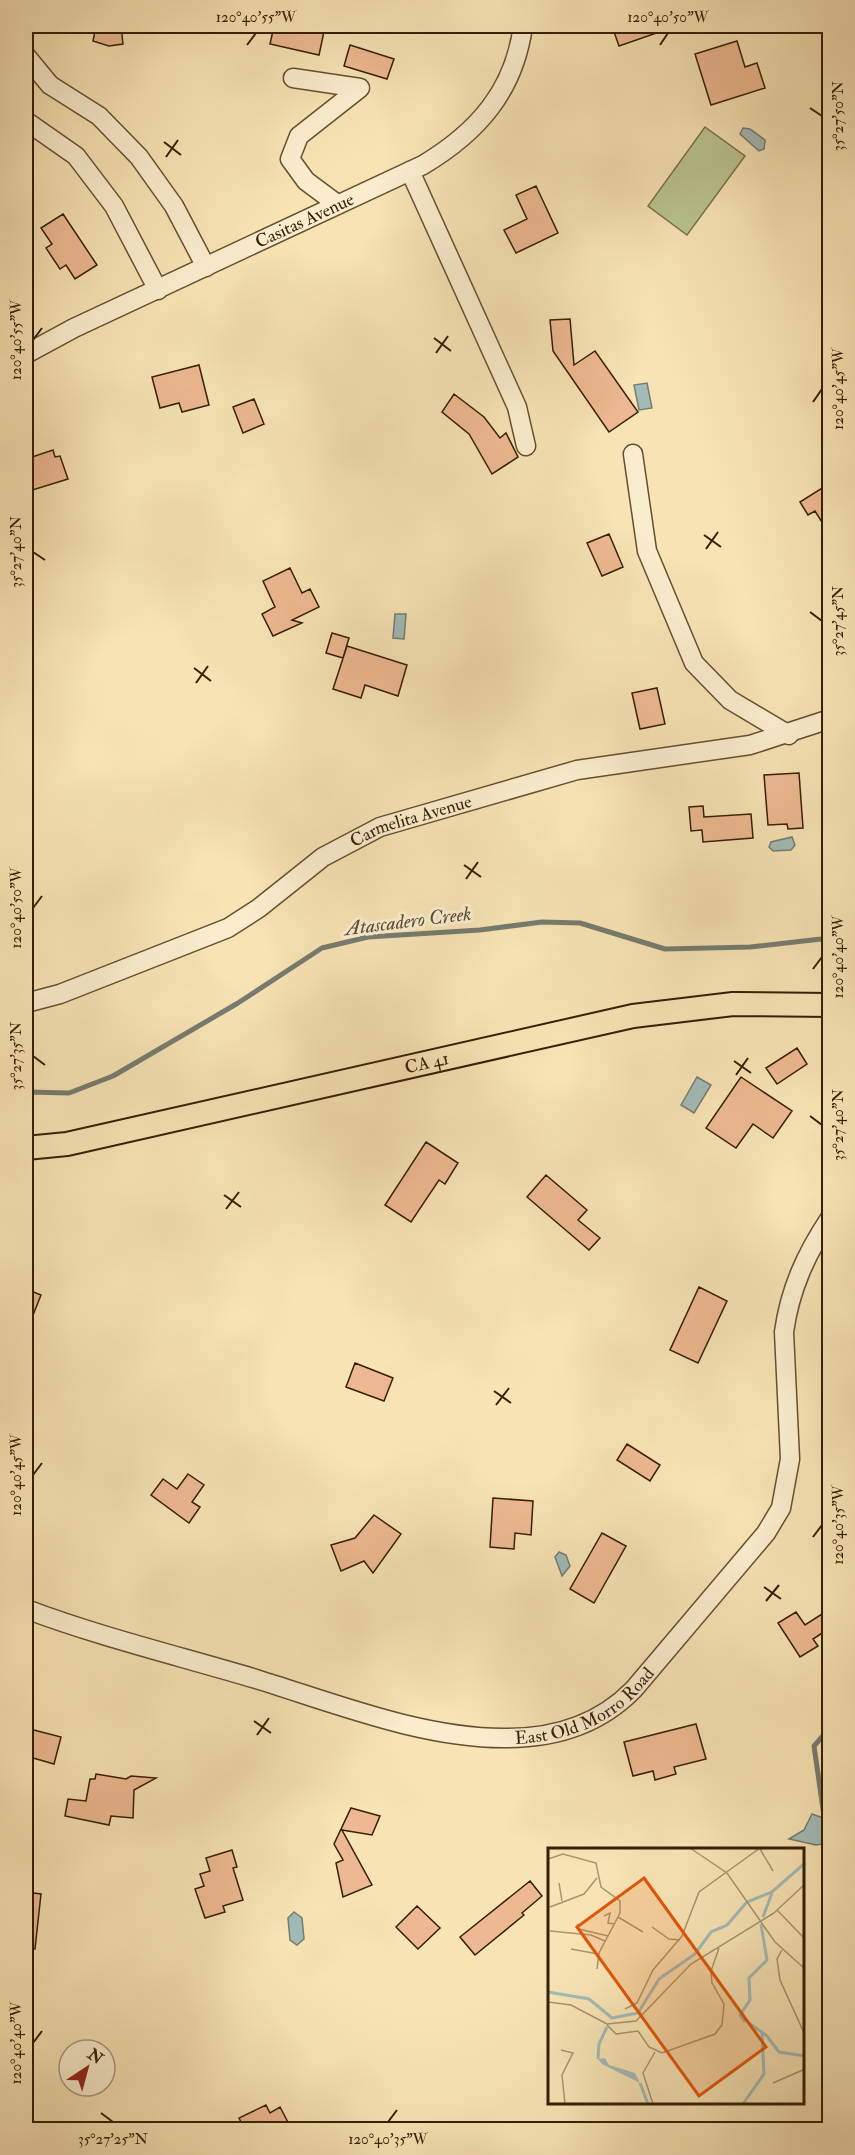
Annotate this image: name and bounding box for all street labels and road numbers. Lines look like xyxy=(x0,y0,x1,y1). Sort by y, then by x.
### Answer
street label: Casitas Avenue xyxy=(251,187,358,253)
street label: Carmelita Avenue xyxy=(346,789,475,852)
street label: CA 41 xyxy=(402,1047,451,1079)
street label: East Old Morro Road xyxy=(514,1662,659,1749)

